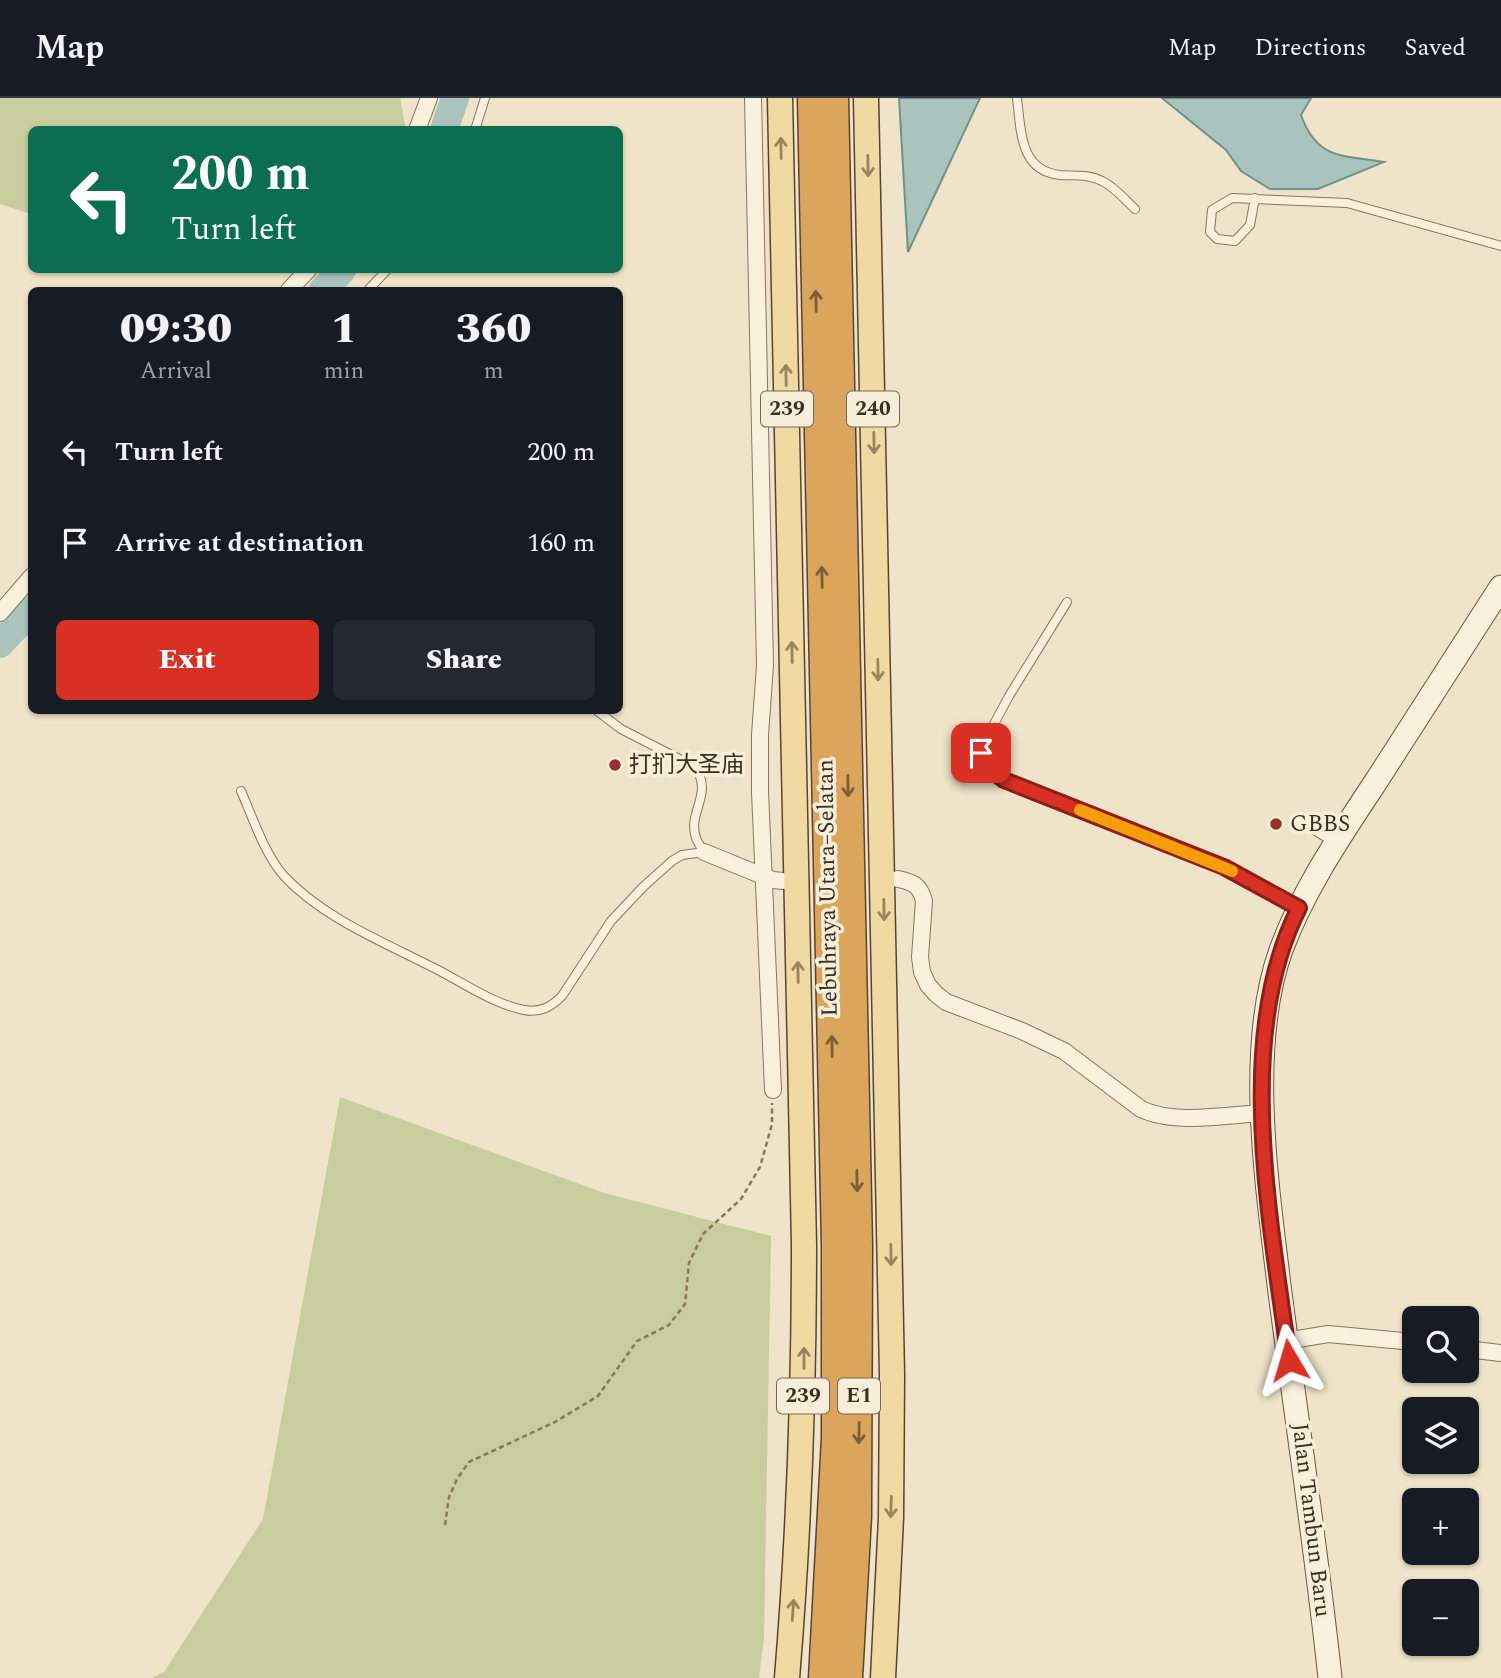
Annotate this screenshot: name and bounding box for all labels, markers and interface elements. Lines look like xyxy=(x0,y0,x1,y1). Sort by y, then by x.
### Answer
text: Map xyxy=(35,23,104,73)
text: Map xyxy=(1168,30,1216,66)
text: Directions xyxy=(1254,30,1366,66)
text: Saved xyxy=(1404,30,1466,66)
one-way arrow xyxy=(775,136,788,159)
text: 200 m xyxy=(171,137,310,212)
icon: left xyxy=(56,154,147,245)
one-way arrow xyxy=(861,154,874,177)
text: Turn left xyxy=(171,205,297,254)
one-way arrow xyxy=(810,289,823,312)
text: 09:30 xyxy=(120,298,232,361)
text: 1 xyxy=(331,298,357,361)
text: 360 xyxy=(456,298,531,361)
text: Arrival xyxy=(140,354,212,389)
text: min xyxy=(324,354,364,389)
text: m xyxy=(484,354,503,389)
one-way arrow xyxy=(779,364,793,387)
road number: 239 xyxy=(761,392,813,426)
road number: 240 xyxy=(847,392,899,426)
one-way arrow xyxy=(867,431,881,454)
text: Turn left xyxy=(115,432,223,472)
text: 200 m xyxy=(527,432,595,472)
icon: left xyxy=(56,433,94,471)
text: Arrive at destination xyxy=(115,523,364,563)
text: 160 m xyxy=(527,523,595,563)
icon: arrive xyxy=(56,524,94,562)
one-way arrow xyxy=(815,566,829,589)
button: Exit xyxy=(56,620,319,700)
button: Share xyxy=(333,620,595,700)
one-way arrow xyxy=(785,640,798,663)
one-way arrow xyxy=(872,658,885,681)
pin xyxy=(951,723,1011,783)
icon: arrive xyxy=(962,734,1000,772)
place label: 打扪大圣庙 xyxy=(629,748,744,783)
marker: 打扪大圣庙 xyxy=(607,757,623,773)
street label: Lebuhraya Utara–Selatan xyxy=(808,759,848,1017)
one-way arrow xyxy=(842,775,855,798)
place label: GBBS xyxy=(1290,807,1350,842)
marker: GBBS xyxy=(1268,816,1284,832)
one-way arrow xyxy=(877,899,890,922)
one-way arrow xyxy=(791,961,804,984)
one-way arrow xyxy=(825,1035,839,1058)
one-way arrow xyxy=(850,1170,864,1193)
one-way arrow xyxy=(884,1244,897,1267)
map controls xyxy=(1402,1306,1479,1656)
button: search xyxy=(1402,1306,1479,1383)
position arrow xyxy=(1252,1323,1326,1397)
one-way arrow xyxy=(797,1347,811,1370)
road number: 239 xyxy=(777,1378,829,1414)
road number: E1 xyxy=(838,1378,880,1414)
button: layers xyxy=(1402,1397,1479,1474)
street label: Jalan Tambun Baru xyxy=(1282,1421,1340,1619)
one-way arrow xyxy=(852,1422,865,1445)
button: + xyxy=(1402,1488,1479,1565)
one-way arrow xyxy=(884,1496,898,1519)
button: − xyxy=(1402,1579,1479,1656)
one-way arrow xyxy=(787,1599,800,1622)

